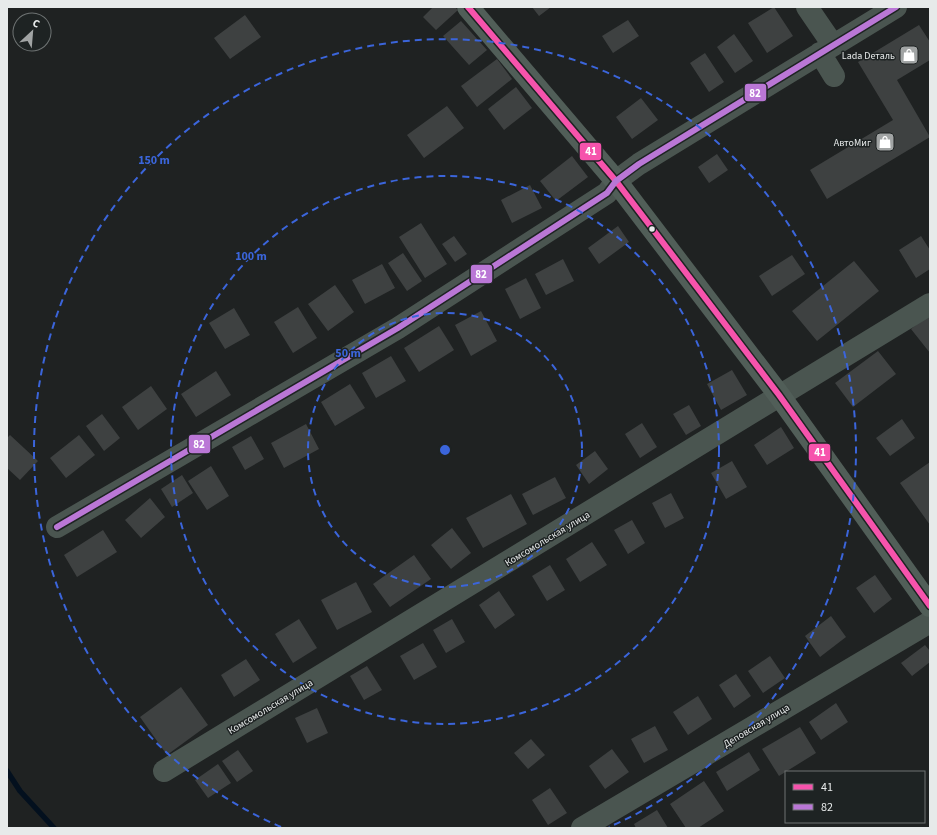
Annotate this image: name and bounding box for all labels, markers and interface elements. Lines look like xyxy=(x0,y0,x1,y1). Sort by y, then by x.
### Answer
north arrow xyxy=(12,12,52,52)
text: С xyxy=(30,15,43,32)
shop icon: Lada Dеталь xyxy=(898,44,920,66)
place label: Lada Dеталь xyxy=(842,49,895,63)
line badge: 82 xyxy=(744,83,767,102)
text: 82 xyxy=(749,86,761,101)
shop icon: АвтоМиг xyxy=(874,131,896,153)
place label: АвтоМиг xyxy=(834,136,871,150)
line badge: 41 xyxy=(579,142,602,161)
text: 41 xyxy=(585,144,597,159)
text: 150 m xyxy=(138,152,170,169)
unlabelled marker xyxy=(647,224,657,234)
text: 100 m xyxy=(235,248,267,265)
line badge: 82 xyxy=(470,264,493,284)
text: 82 xyxy=(475,267,487,282)
text: 50 m xyxy=(335,345,361,362)
line badge: 82 xyxy=(188,434,211,454)
text: 82 xyxy=(193,437,205,452)
centre of rings xyxy=(438,443,452,457)
line badge: 41 xyxy=(808,443,831,462)
text: 41 xyxy=(814,445,826,460)
street label: Комсомольская улица xyxy=(502,508,593,570)
street label: Комсомольская улица xyxy=(225,676,316,738)
street label: Деповская улица xyxy=(721,700,792,751)
legend xyxy=(785,771,925,823)
text: 41 xyxy=(821,779,833,796)
text: 82 xyxy=(821,799,833,816)

